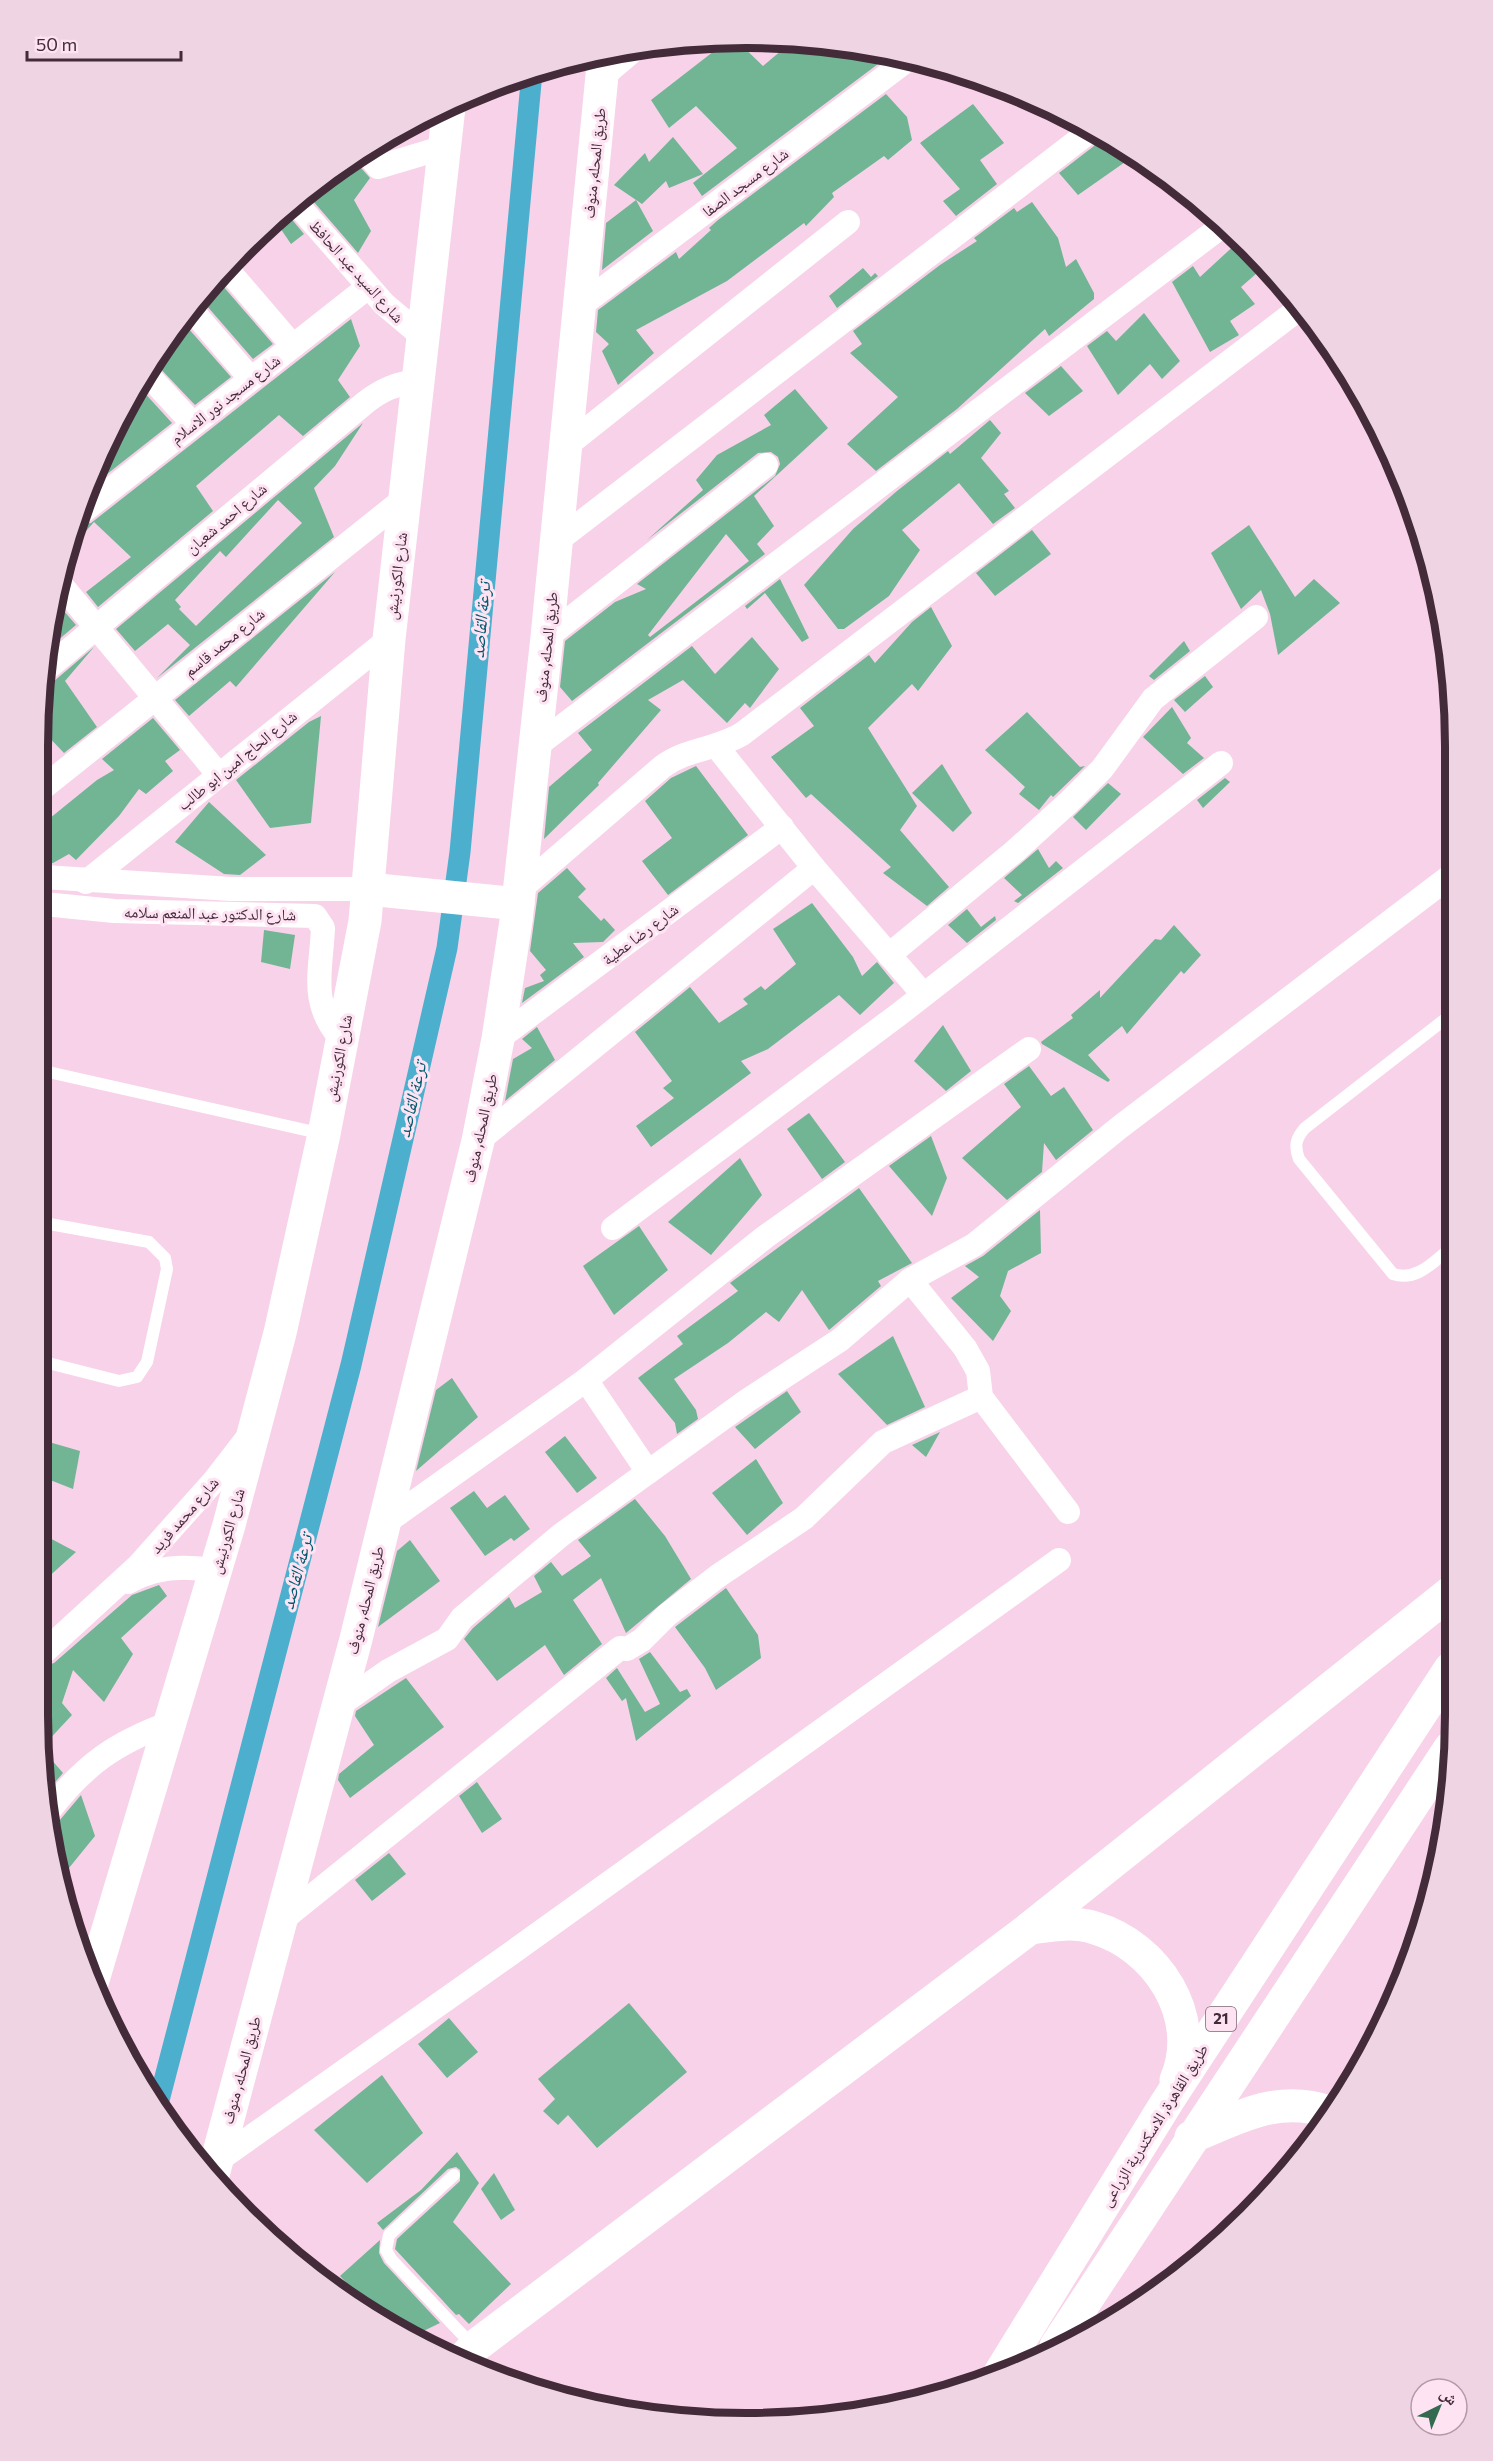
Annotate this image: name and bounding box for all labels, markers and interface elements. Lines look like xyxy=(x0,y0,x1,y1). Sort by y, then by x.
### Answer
scale bar xyxy=(27,24,182,62)
text: 50 m xyxy=(36,33,77,55)
street label: طريق المحله, منوف xyxy=(578,107,611,219)
street label: شارع مسجد الصفا xyxy=(698,143,793,222)
street label: شارع السيد عبد الحافظ xyxy=(305,215,409,327)
street label: شارع مسجد نور الاسلام xyxy=(166,350,285,449)
street label: شارع احمد شعبان xyxy=(181,478,271,559)
street label: شارع الكورنيش xyxy=(381,531,412,621)
water label: ترعة القاصد xyxy=(466,577,495,659)
street label: طريق المحله, منوف xyxy=(530,591,563,703)
street label: شارع محمد قاسم xyxy=(179,603,269,682)
street label: شارع الحاج امين ابو طالب xyxy=(173,706,301,815)
street label: شارع رضا عطية xyxy=(598,899,683,970)
street label: شارع الدكتور عبد المنعم سلامه xyxy=(124,901,296,926)
street label: شارع الكورنيش xyxy=(320,1013,357,1103)
water label: ترعة القاصد xyxy=(392,1056,431,1139)
street label: طريق المحله, منوف xyxy=(459,1072,502,1185)
street label: شارع محمد فريد xyxy=(145,1473,223,1558)
street label: شارع الكورنيش xyxy=(205,1486,250,1576)
water label: ترعة القاصد xyxy=(276,1528,318,1611)
street label: طريق المحله, منوف xyxy=(342,1544,389,1657)
road number: 21 xyxy=(1206,2007,1236,2031)
street label: طريق المحله, منوف xyxy=(217,2014,266,2127)
street label: طريق القاهرة, الاسكندرية الزراعى xyxy=(1096,2040,1213,2211)
north arrow xyxy=(1409,2377,1469,2437)
text: ش xyxy=(1436,2383,1462,2409)

